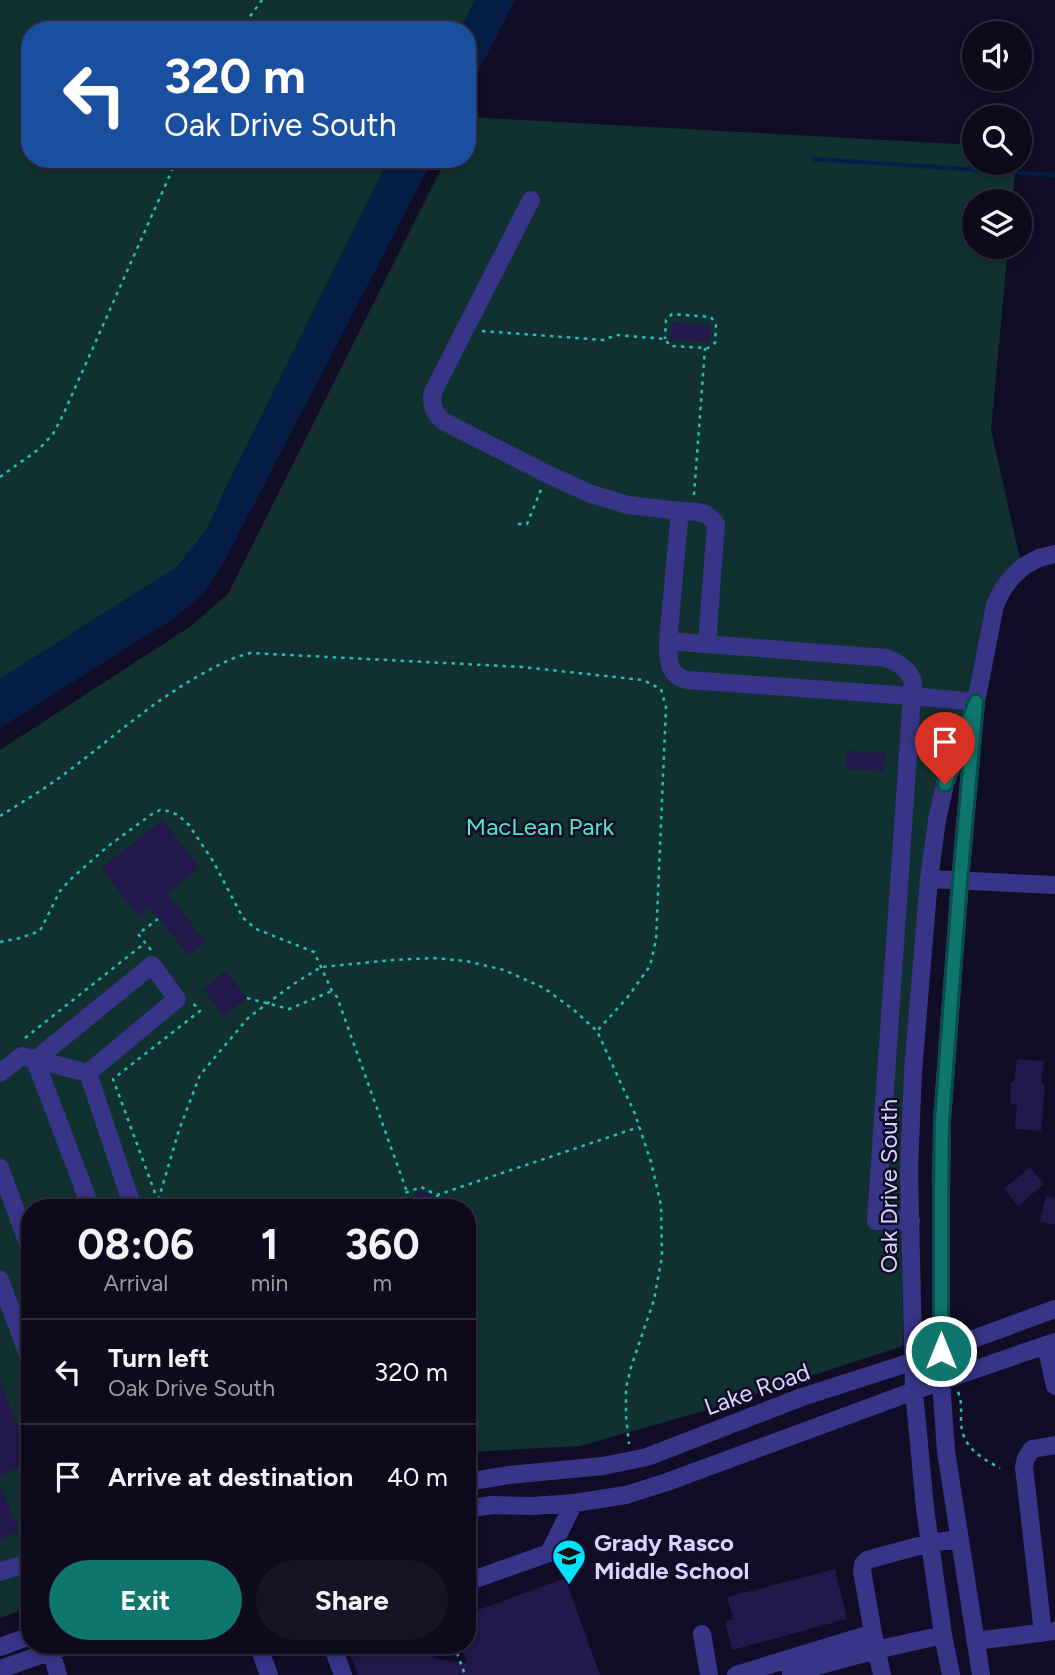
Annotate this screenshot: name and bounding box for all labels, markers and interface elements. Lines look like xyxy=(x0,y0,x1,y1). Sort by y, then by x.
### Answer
map controls xyxy=(962,21,1032,259)
button: sound xyxy=(962,21,1032,91)
text: 320 m xyxy=(164,46,306,105)
icon: left xyxy=(49,49,140,140)
button: search xyxy=(962,105,1032,175)
text: Oak Drive South xyxy=(164,106,397,144)
button: layers xyxy=(962,189,1032,259)
pin xyxy=(915,712,975,784)
icon: arrive xyxy=(926,723,964,761)
park label: MacLean Park xyxy=(466,812,615,841)
street label: Oak Drive South xyxy=(874,1099,903,1273)
text: 08:06 xyxy=(77,1219,194,1270)
text: 1 xyxy=(261,1219,278,1270)
text: 360 xyxy=(345,1219,420,1270)
text: Arrival xyxy=(103,1269,168,1297)
text: min xyxy=(251,1269,288,1297)
text: m xyxy=(372,1269,392,1297)
position arrow xyxy=(904,1314,978,1388)
text: Turn left xyxy=(108,1342,209,1374)
icon: left xyxy=(49,1353,87,1391)
text: 320 m xyxy=(374,1356,448,1388)
street label: Lake Road xyxy=(700,1356,814,1422)
text: Oak Drive South xyxy=(108,1374,275,1402)
icon: arrive xyxy=(49,1458,87,1496)
text: Arrive at destination xyxy=(108,1461,353,1493)
text: 40 m xyxy=(387,1461,448,1493)
place label: Grady Rasco Middle School xyxy=(594,1528,749,1585)
school or university icon: Grady Rasco Middle School xyxy=(550,1537,588,1586)
button: Exit xyxy=(49,1560,242,1640)
button: Share xyxy=(256,1560,448,1640)

